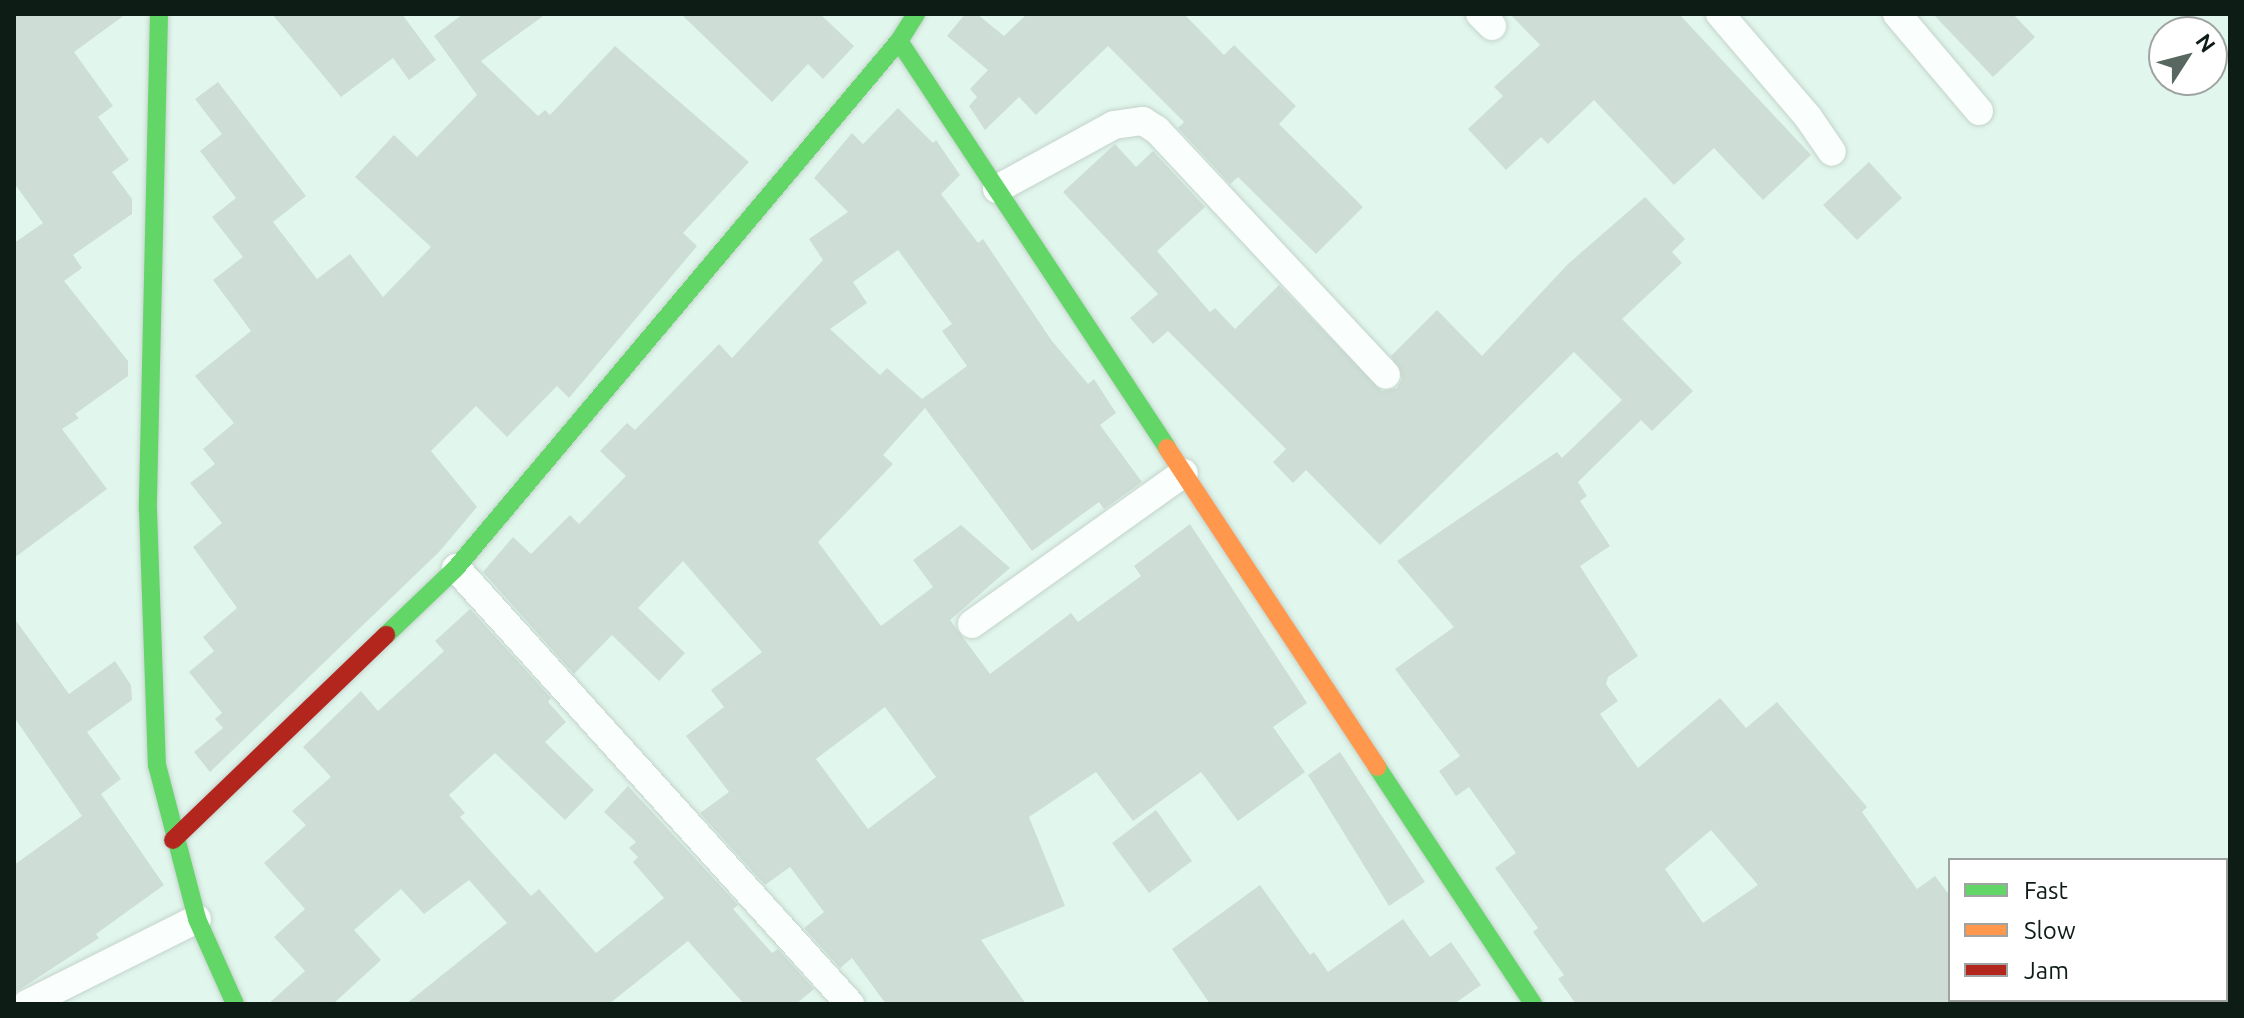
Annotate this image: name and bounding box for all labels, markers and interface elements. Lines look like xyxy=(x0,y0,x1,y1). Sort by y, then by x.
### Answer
north arrow xyxy=(2148,16,2228,96)
text: N xyxy=(2191,29,2221,57)
legend xyxy=(1948,858,2228,1002)
text: Fast xyxy=(2024,877,2068,904)
text: Slow xyxy=(2024,917,2076,944)
text: Jam xyxy=(2024,957,2069,984)

